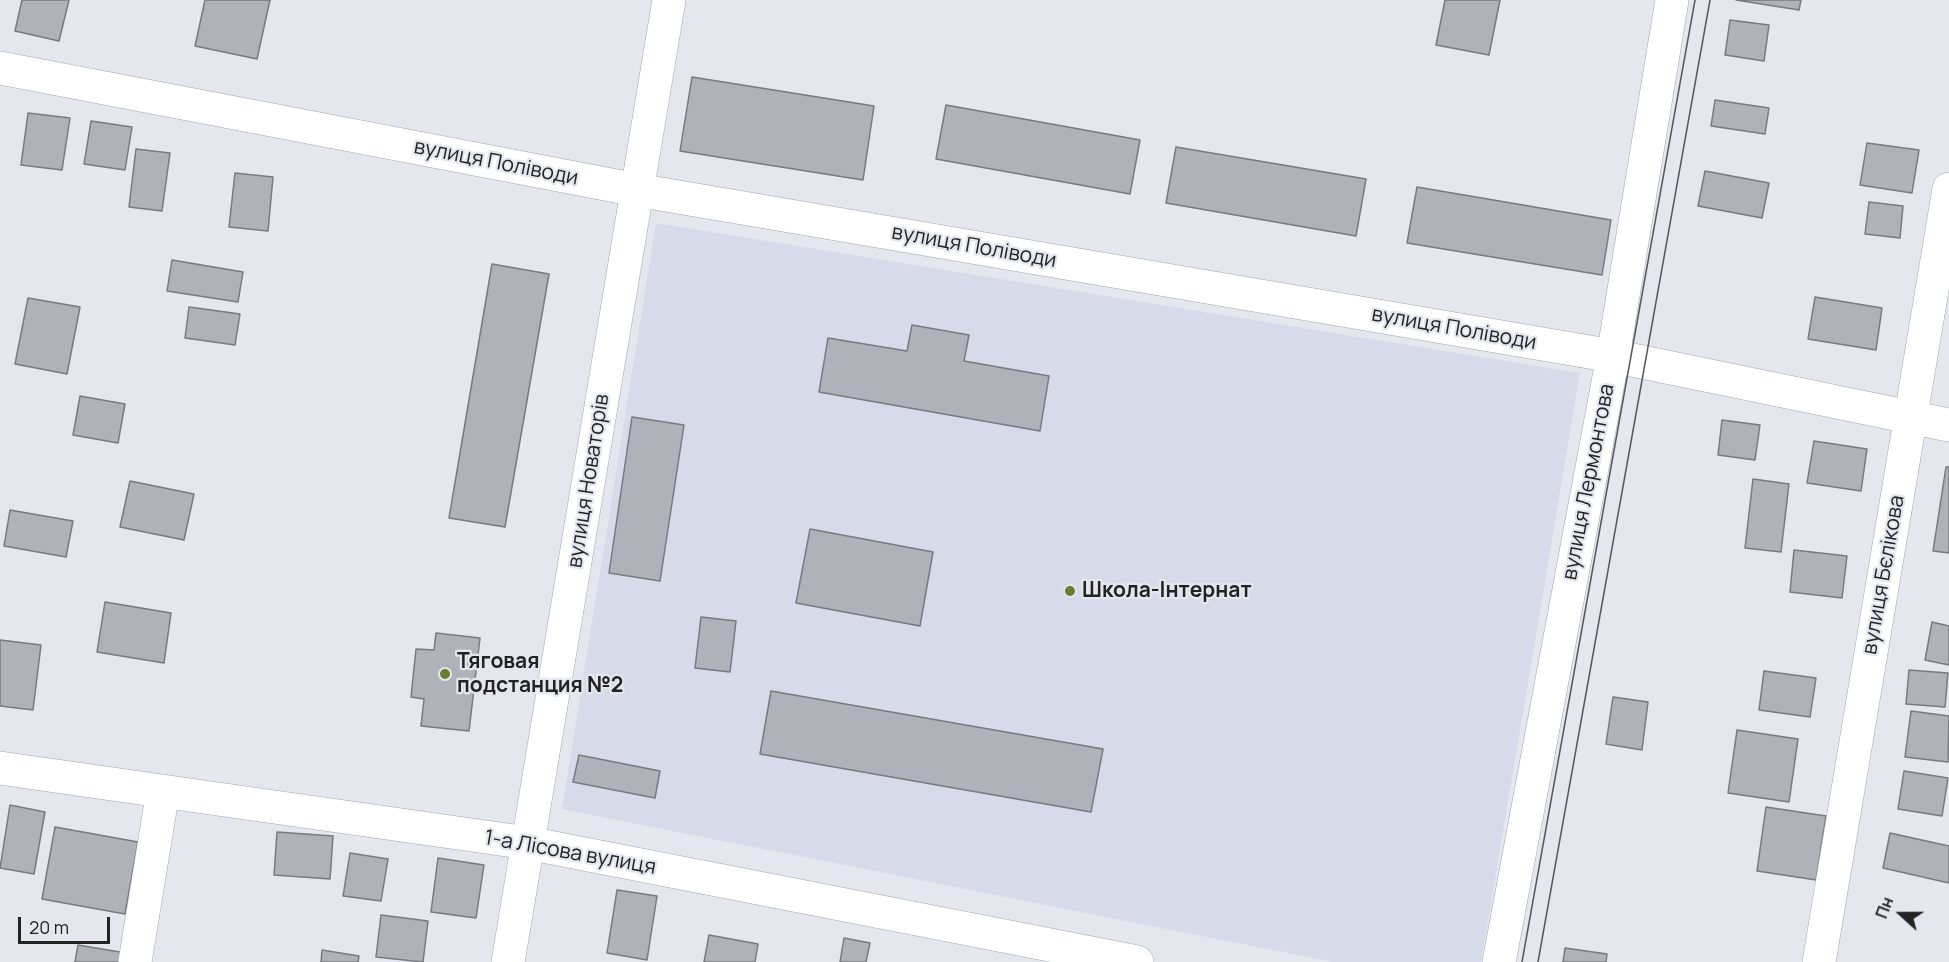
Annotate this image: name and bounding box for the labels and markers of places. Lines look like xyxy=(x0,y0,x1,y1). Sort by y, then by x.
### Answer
place label: Школа-Інтернат xyxy=(1082,578,1252,604)
marker: Школа-Інтернат xyxy=(1063,584,1077,598)
place label: Тяговая подстанция №2 xyxy=(457,649,623,699)
marker: Тяговая подстанция №2 xyxy=(438,667,452,681)

